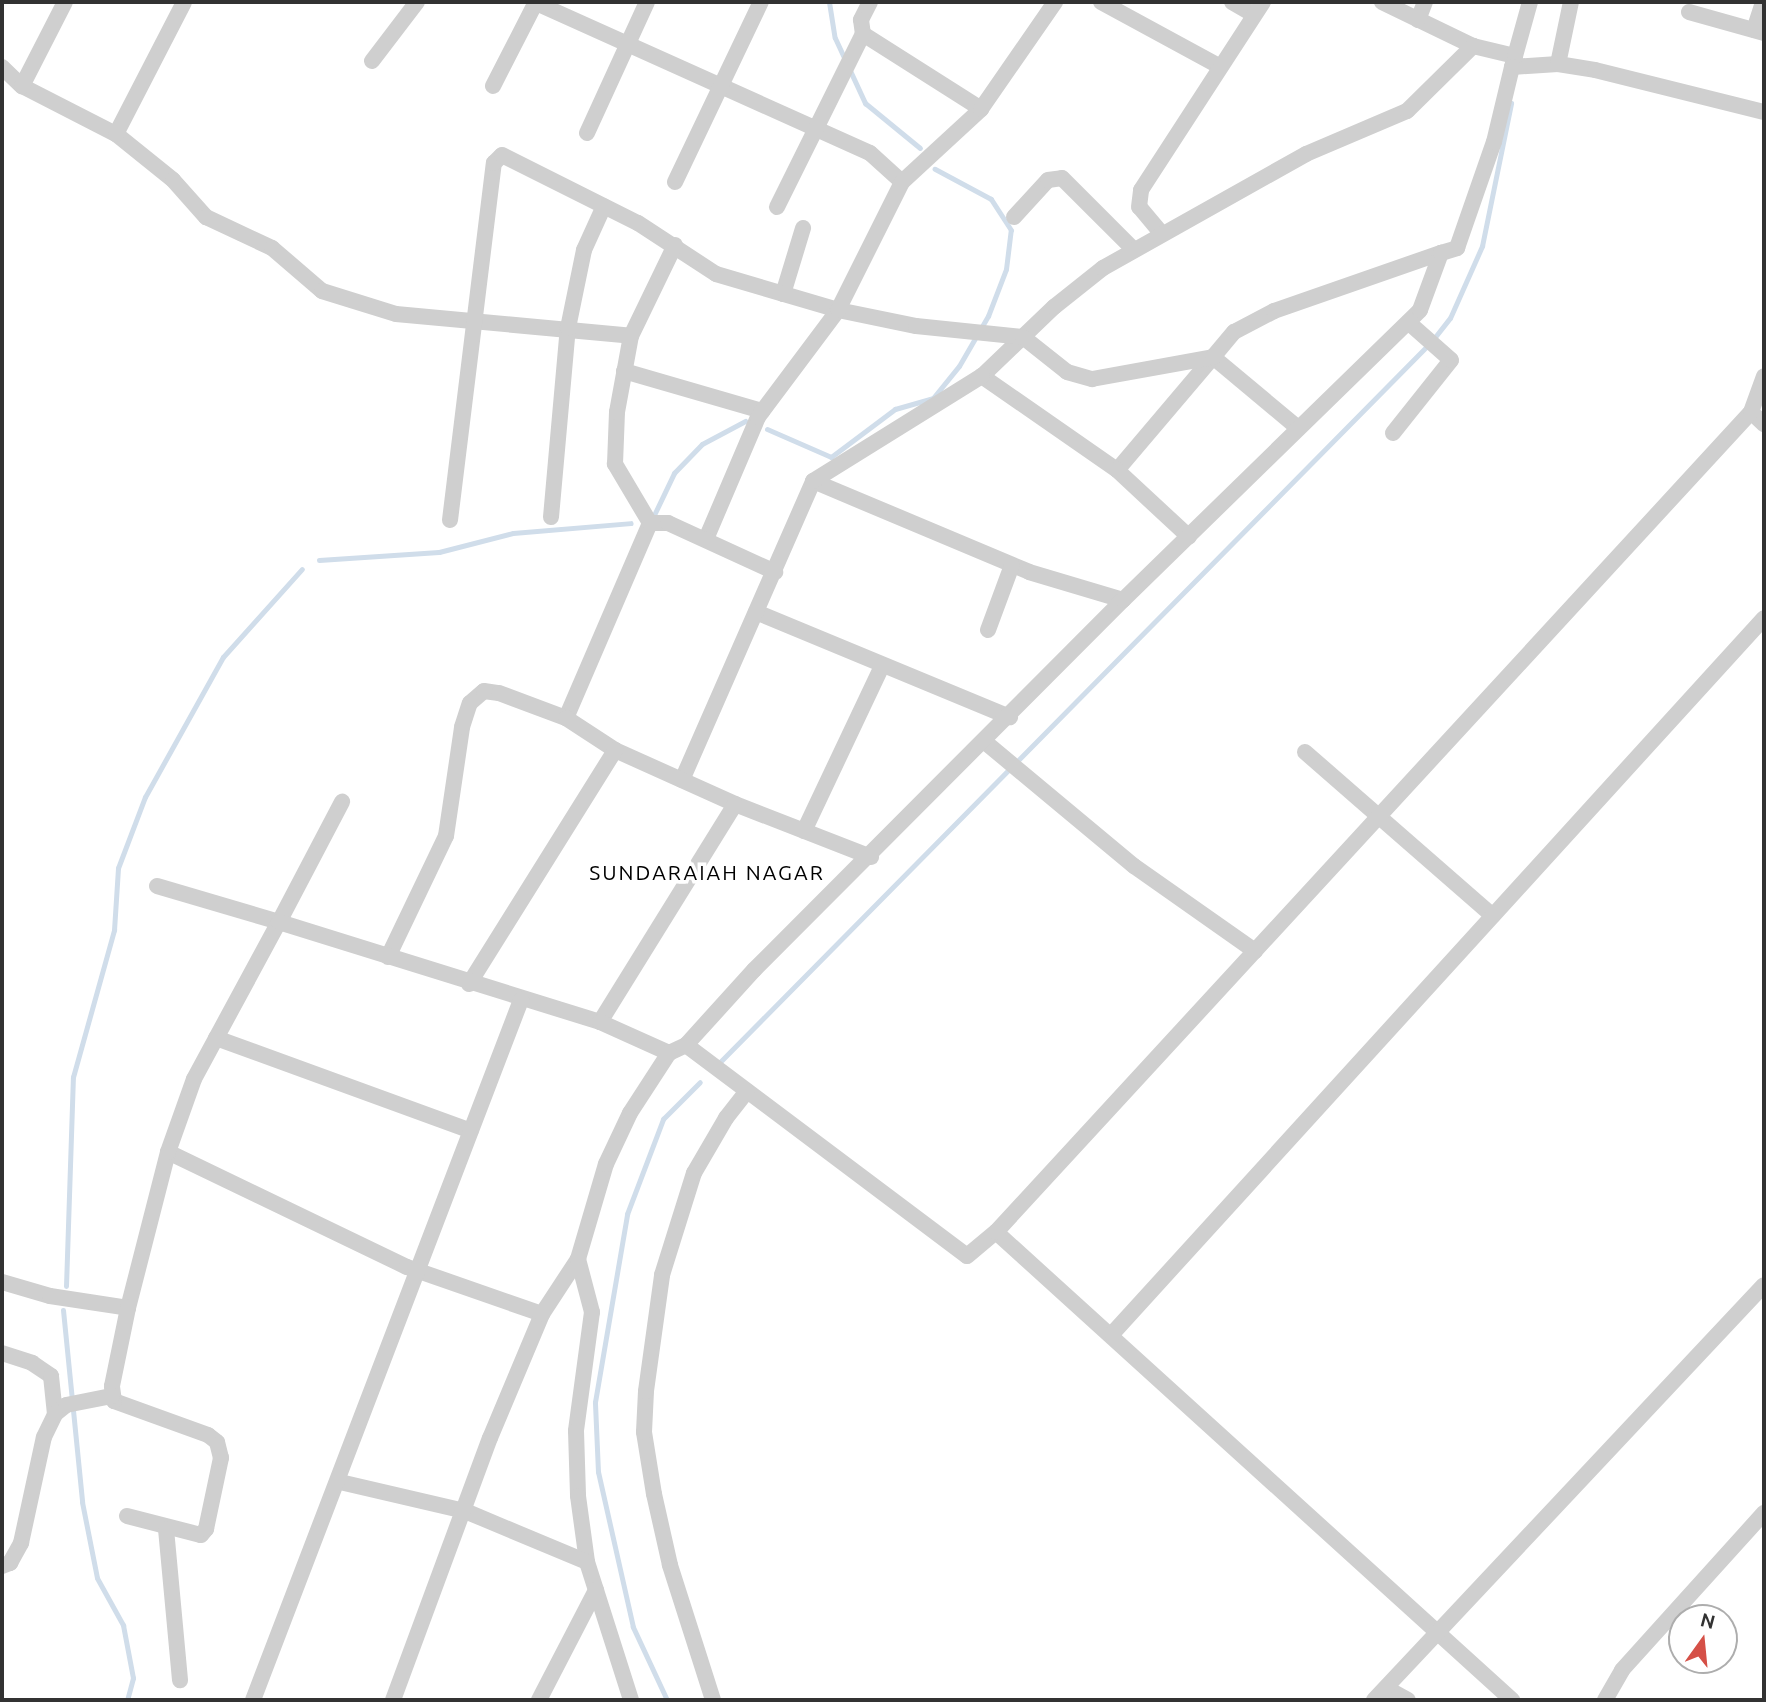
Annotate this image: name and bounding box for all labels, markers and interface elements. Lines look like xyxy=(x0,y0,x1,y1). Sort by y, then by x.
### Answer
district label: SUNDARAIAH NAGAR xyxy=(591,859,823,885)
north arrow xyxy=(1668,1604,1738,1674)
text: N xyxy=(1698,1608,1718,1633)

